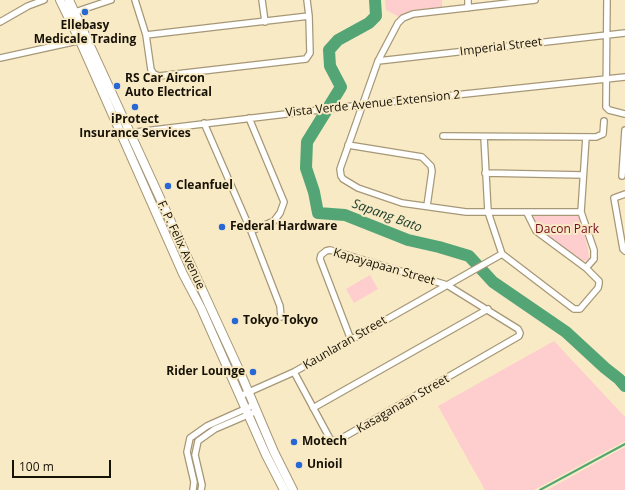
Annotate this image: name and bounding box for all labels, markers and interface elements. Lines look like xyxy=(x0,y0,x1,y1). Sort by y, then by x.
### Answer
marker: Ellebasy Medicale Trading xyxy=(80,7,90,17)
place label: Ellebasy Medicale Trading xyxy=(34,19,136,47)
street label: Imperial Street xyxy=(459,35,543,59)
place label: RS Car Aircon Auto Electrical xyxy=(125,72,212,100)
marker: RS Car Aircon Auto Electrical xyxy=(112,81,122,91)
street label: Vista Verde Avenue Extension 2 xyxy=(285,88,461,120)
marker: iProtect Insurance Services xyxy=(130,102,140,112)
place label: iProtect Insurance Services xyxy=(79,113,191,141)
place label: Cleanfuel xyxy=(176,179,233,193)
marker: Cleanfuel xyxy=(163,181,173,191)
water label: Sapang Bato xyxy=(350,196,424,236)
street label: F. P. Felix Avenue xyxy=(154,198,208,292)
place label: Federal Hardware xyxy=(230,220,337,234)
marker: Federal Hardware xyxy=(217,222,227,232)
park label: Dacon Park xyxy=(535,223,599,237)
street label: Kapayapaan Street xyxy=(331,246,437,288)
street label: Kaunlaran Street xyxy=(301,313,389,373)
place label: Tokyo Tokyo xyxy=(243,314,318,328)
marker: Tokyo Tokyo xyxy=(230,316,240,326)
place label: Rider Lounge xyxy=(166,365,245,379)
marker: Rider Lounge xyxy=(248,367,258,377)
street label: Kasaganaan Street xyxy=(354,372,452,436)
place label: Motech xyxy=(302,435,347,449)
marker: Motech xyxy=(289,437,299,447)
scale bar xyxy=(14,452,113,478)
text: 100 m xyxy=(19,458,54,475)
place label: Unioil xyxy=(307,458,342,472)
marker: Unioil xyxy=(294,460,304,470)

